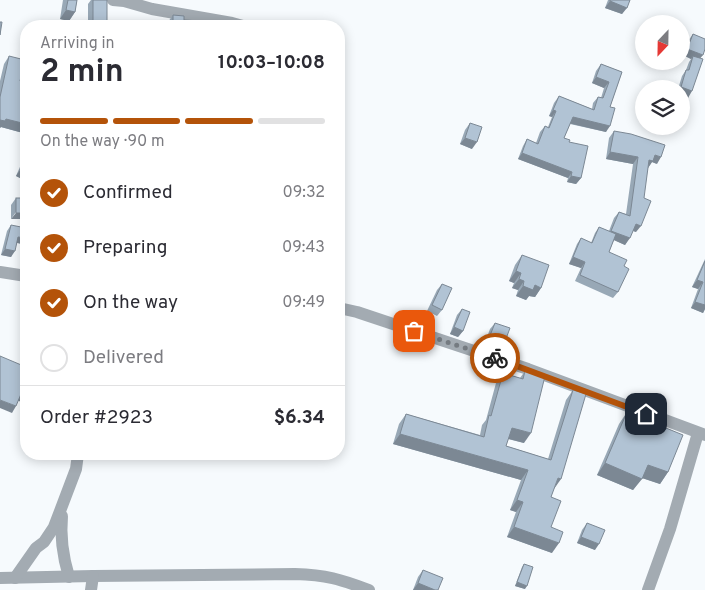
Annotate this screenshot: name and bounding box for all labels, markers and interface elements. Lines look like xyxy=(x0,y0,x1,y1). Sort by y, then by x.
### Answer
north arrow xyxy=(635,15,690,70)
map controls xyxy=(635,15,690,135)
text: Arriving in xyxy=(40,34,115,54)
text: 10:03–10:08 xyxy=(218,51,325,75)
text: 2 min xyxy=(40,53,124,93)
button: layers xyxy=(635,80,690,135)
text: On the way · 90 m xyxy=(40,132,165,152)
icon: check xyxy=(40,179,68,207)
text: Confirmed xyxy=(83,181,173,205)
text: 09:32 xyxy=(282,183,325,203)
icon: check xyxy=(40,234,68,262)
text: Preparing xyxy=(83,236,167,260)
text: 09:43 xyxy=(282,238,325,258)
icon: check xyxy=(40,289,68,317)
text: On the way xyxy=(83,291,178,315)
text: 09:49 xyxy=(282,293,325,313)
pin xyxy=(393,310,435,352)
icon: bag xyxy=(400,317,428,345)
courier xyxy=(470,333,520,383)
icon: bike xyxy=(481,344,509,372)
text: Delivered xyxy=(83,346,164,370)
pin xyxy=(625,393,667,435)
icon: home xyxy=(632,400,660,428)
text: Order #2923 xyxy=(40,406,153,430)
text: $6.34 xyxy=(274,406,325,430)

